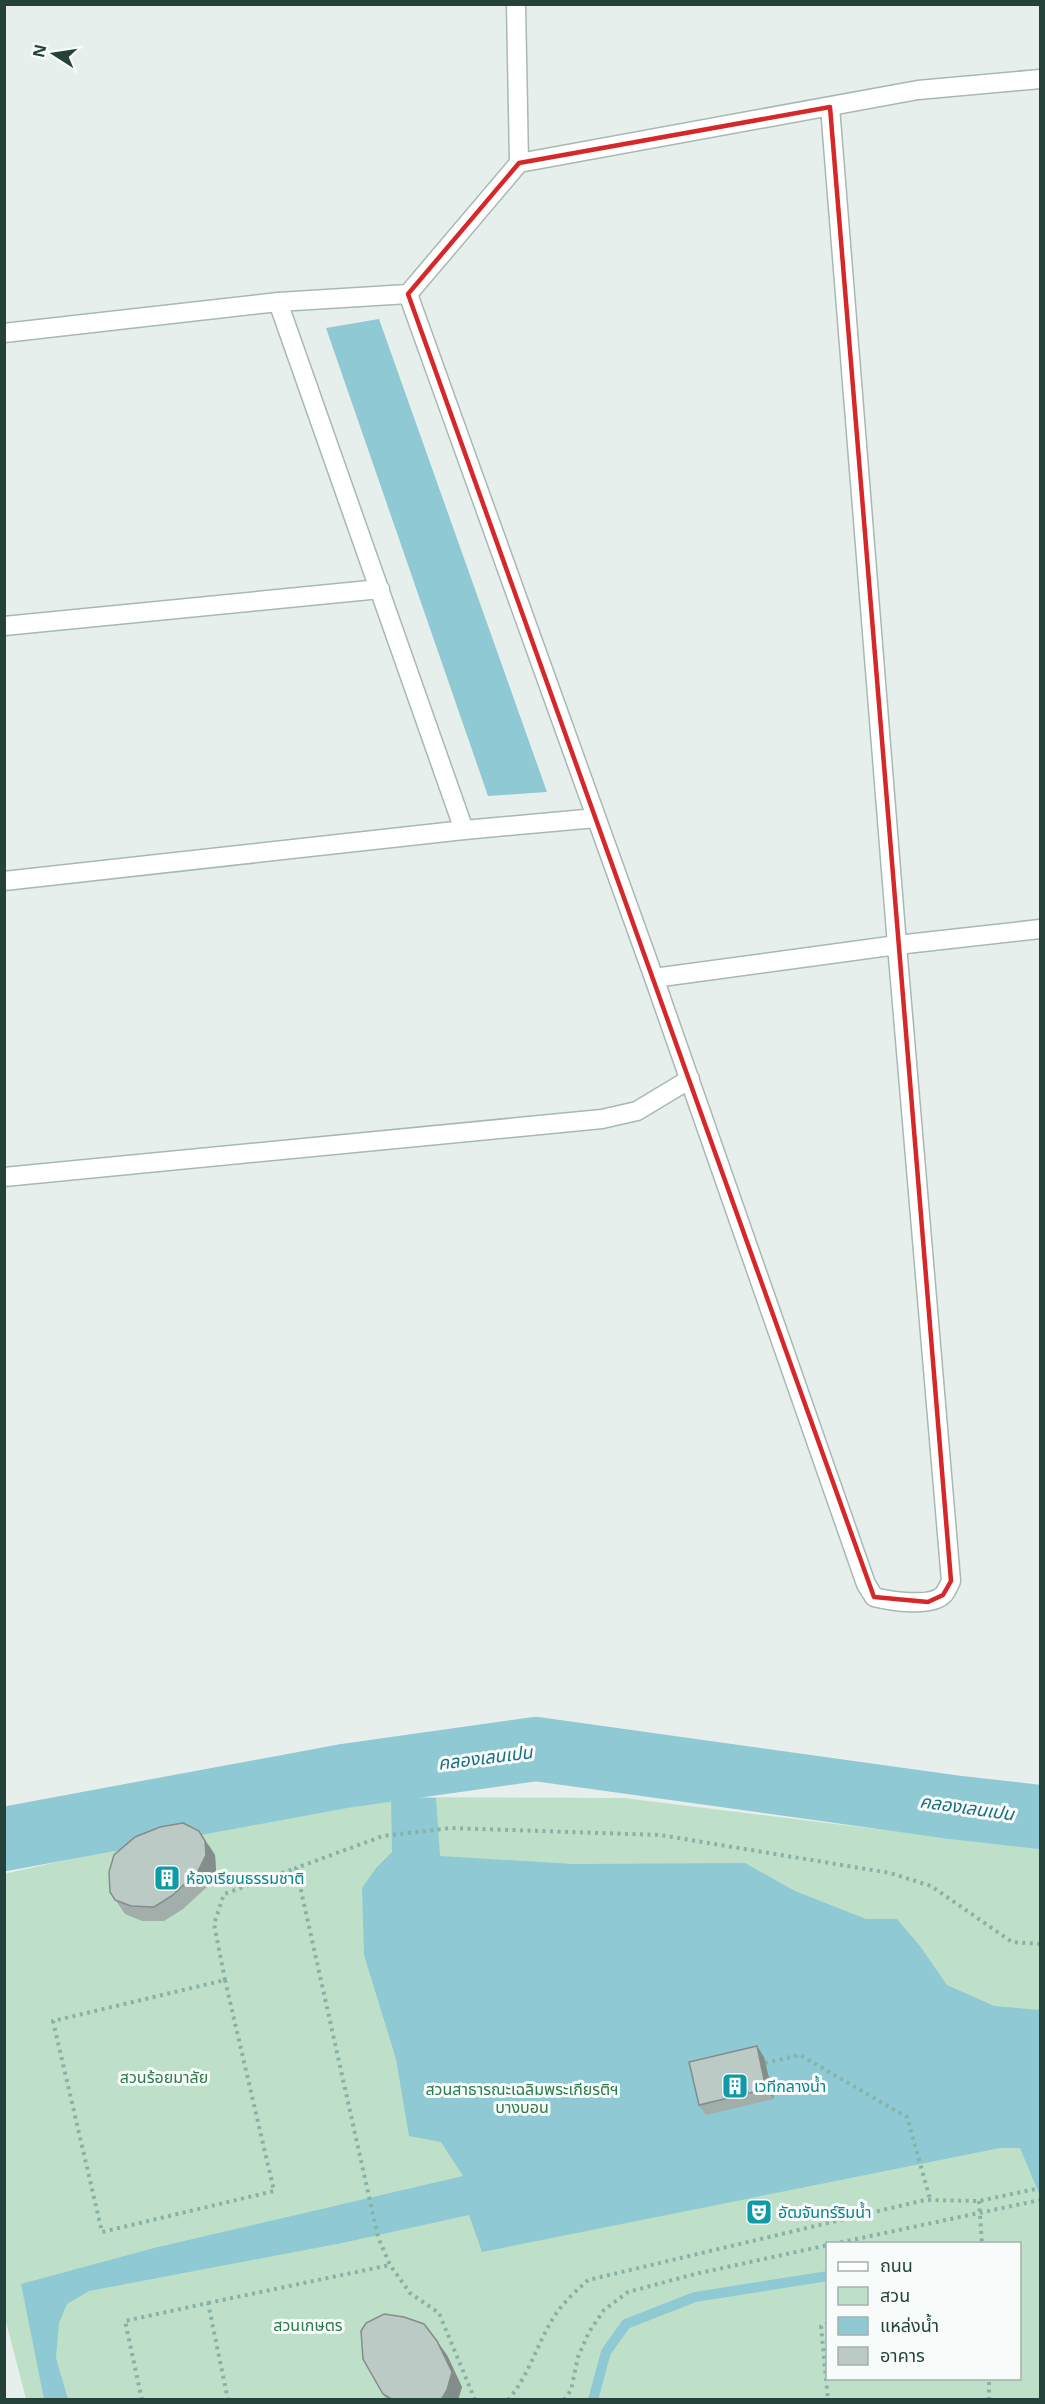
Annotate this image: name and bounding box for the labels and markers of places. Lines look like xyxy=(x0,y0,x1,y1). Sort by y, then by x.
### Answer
building icon: ห้องเรียนธรรมชาติ xyxy=(152,1863,182,1893)
place label: ห้องเรียนธรรมชาติ xyxy=(186,1867,304,1889)
building icon: เวทีกลางน้ำ xyxy=(720,2071,750,2101)
place label: เวทีกลางน้ำ xyxy=(754,2075,826,2097)
theatre icon: อัฒจันทร์ริมน้ำ xyxy=(744,2197,774,2227)
place label: อัฒจันทร์ริมน้ำ xyxy=(778,2201,871,2223)

